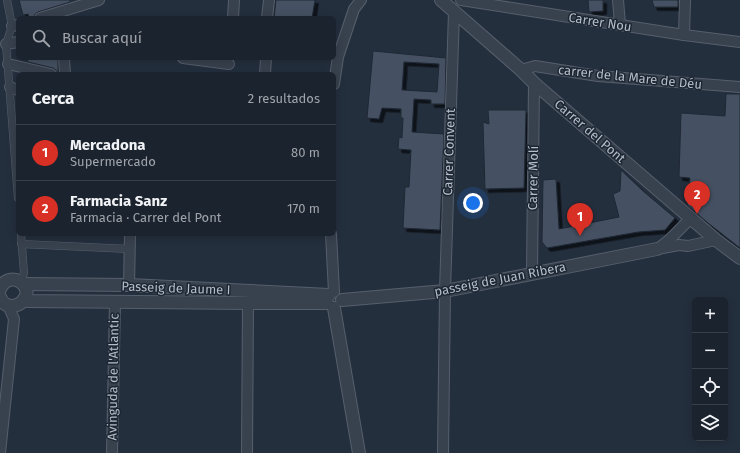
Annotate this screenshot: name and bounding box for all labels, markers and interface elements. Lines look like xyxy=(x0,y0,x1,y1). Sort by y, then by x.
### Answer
street label: Carrer Nou xyxy=(567,10,633,34)
search box xyxy=(16,16,336,60)
icon: search xyxy=(30,27,52,49)
text: Buscar aquí xyxy=(62,29,142,47)
street label: carrer de la Mare de Déu xyxy=(557,62,703,92)
text: Cerca xyxy=(32,88,74,109)
text: 2 resultados xyxy=(248,91,320,106)
street label: Carrer del Pont xyxy=(552,96,629,166)
street label: Carrer Convent xyxy=(440,108,458,196)
text: Mercadona xyxy=(70,136,146,154)
text: 1 xyxy=(42,145,48,160)
text: 80 m xyxy=(291,145,320,160)
street label: Carrer Molí xyxy=(525,145,541,210)
text: Supermercado xyxy=(70,154,156,169)
pin: 2 xyxy=(684,181,710,214)
text: Farmacia Sanz xyxy=(70,192,167,210)
your location xyxy=(463,193,483,213)
text: 2 xyxy=(42,201,48,216)
text: 170 m xyxy=(287,201,320,216)
pin: 1 xyxy=(567,203,593,236)
text: Farmacia · Carrer del Pont xyxy=(70,210,221,225)
street label: passeig de Juan Ribera xyxy=(433,259,567,299)
street label: Passeig de Jaume I xyxy=(121,279,231,297)
map controls xyxy=(692,297,728,441)
button: + xyxy=(692,297,728,333)
street label: Avinguda de l'Atlantic xyxy=(104,313,122,441)
button: − xyxy=(692,333,728,369)
button: locate xyxy=(692,369,728,405)
button: layers xyxy=(692,405,728,441)

